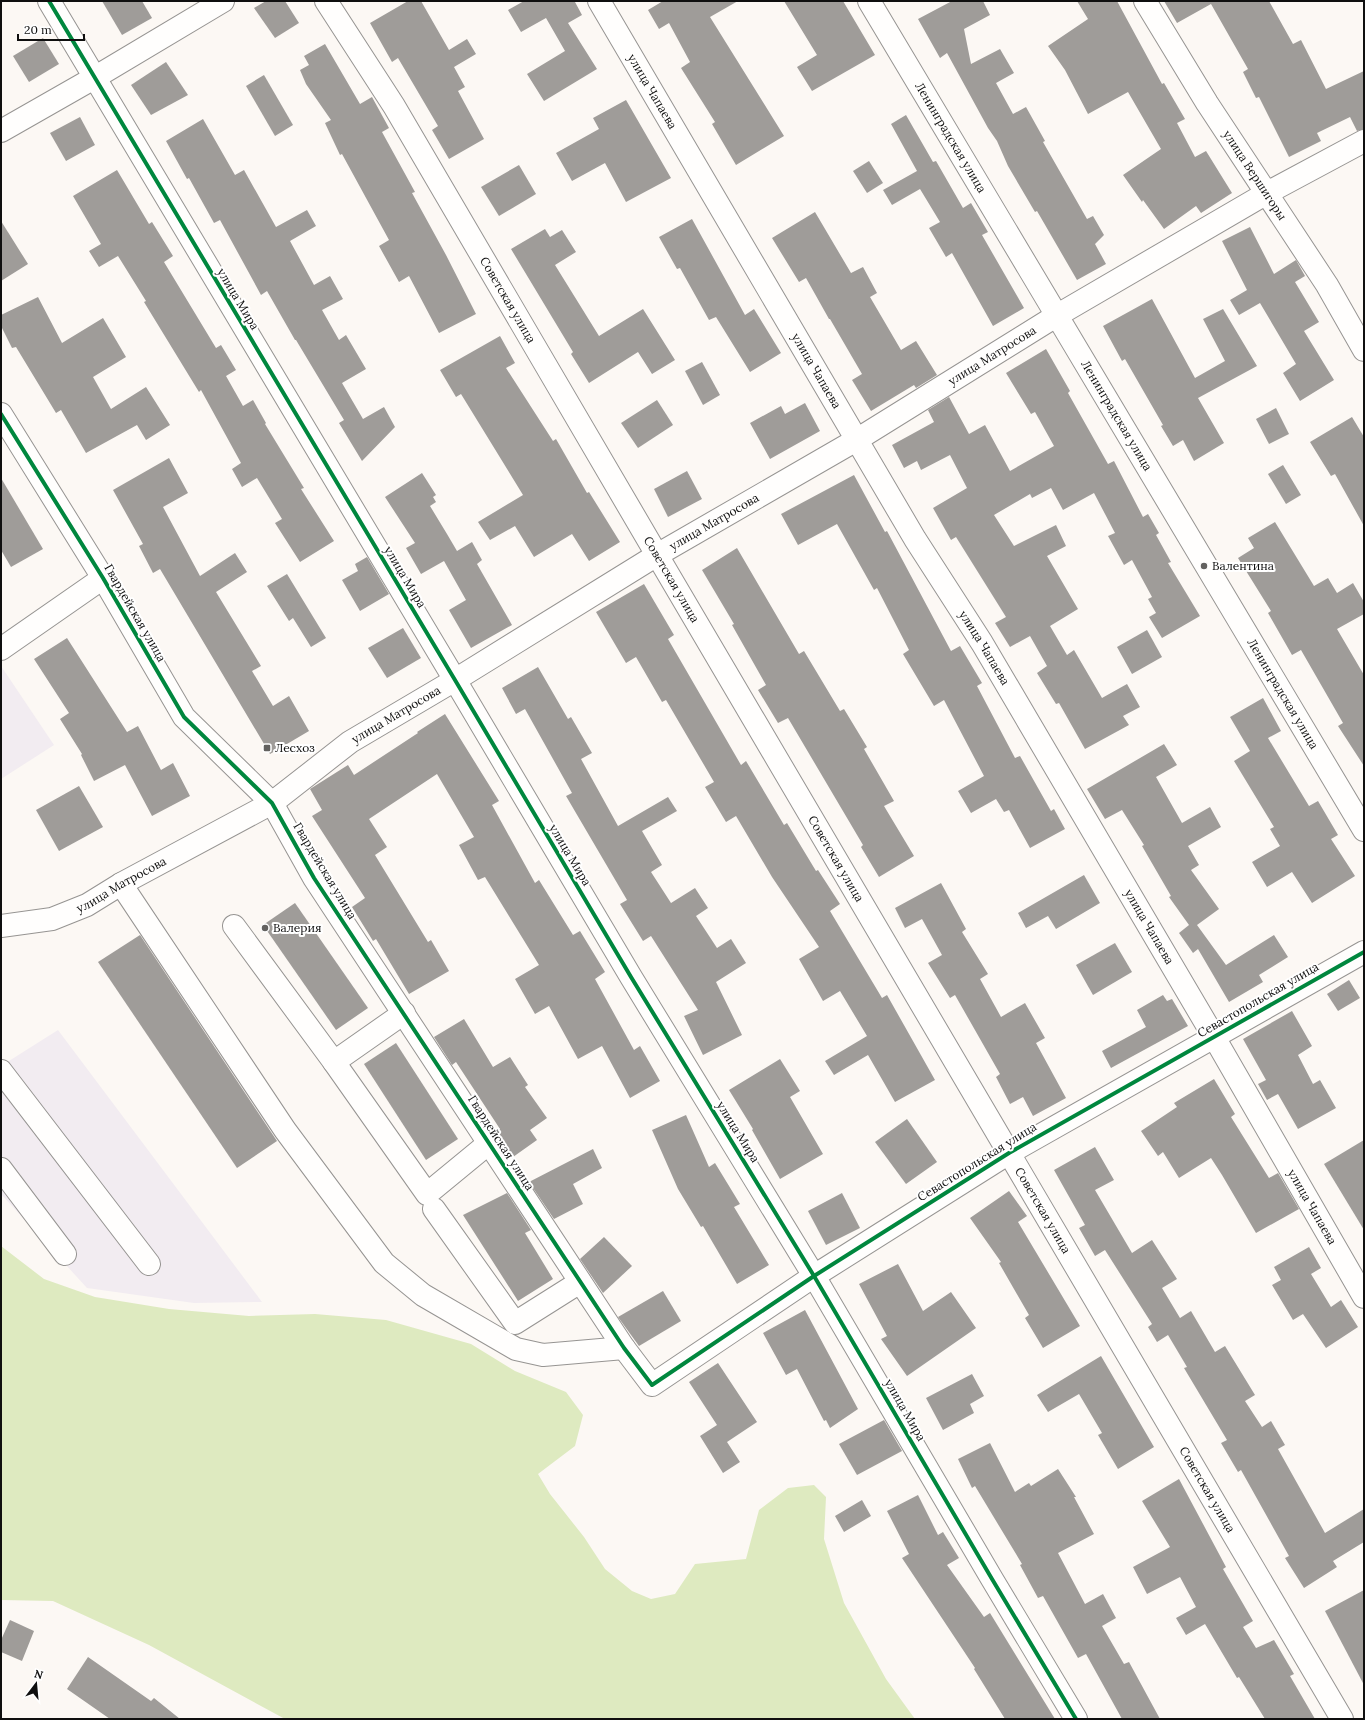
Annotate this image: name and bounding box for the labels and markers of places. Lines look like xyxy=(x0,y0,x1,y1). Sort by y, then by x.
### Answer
place label: Валентина xyxy=(1212,558,1274,573)
marker: Валентина xyxy=(1199,561,1209,571)
place label: Лесхоз xyxy=(275,740,315,755)
marker: Лесхоз xyxy=(262,743,272,753)
place label: Валерия xyxy=(273,920,321,935)
marker: Валерия xyxy=(260,923,270,933)

